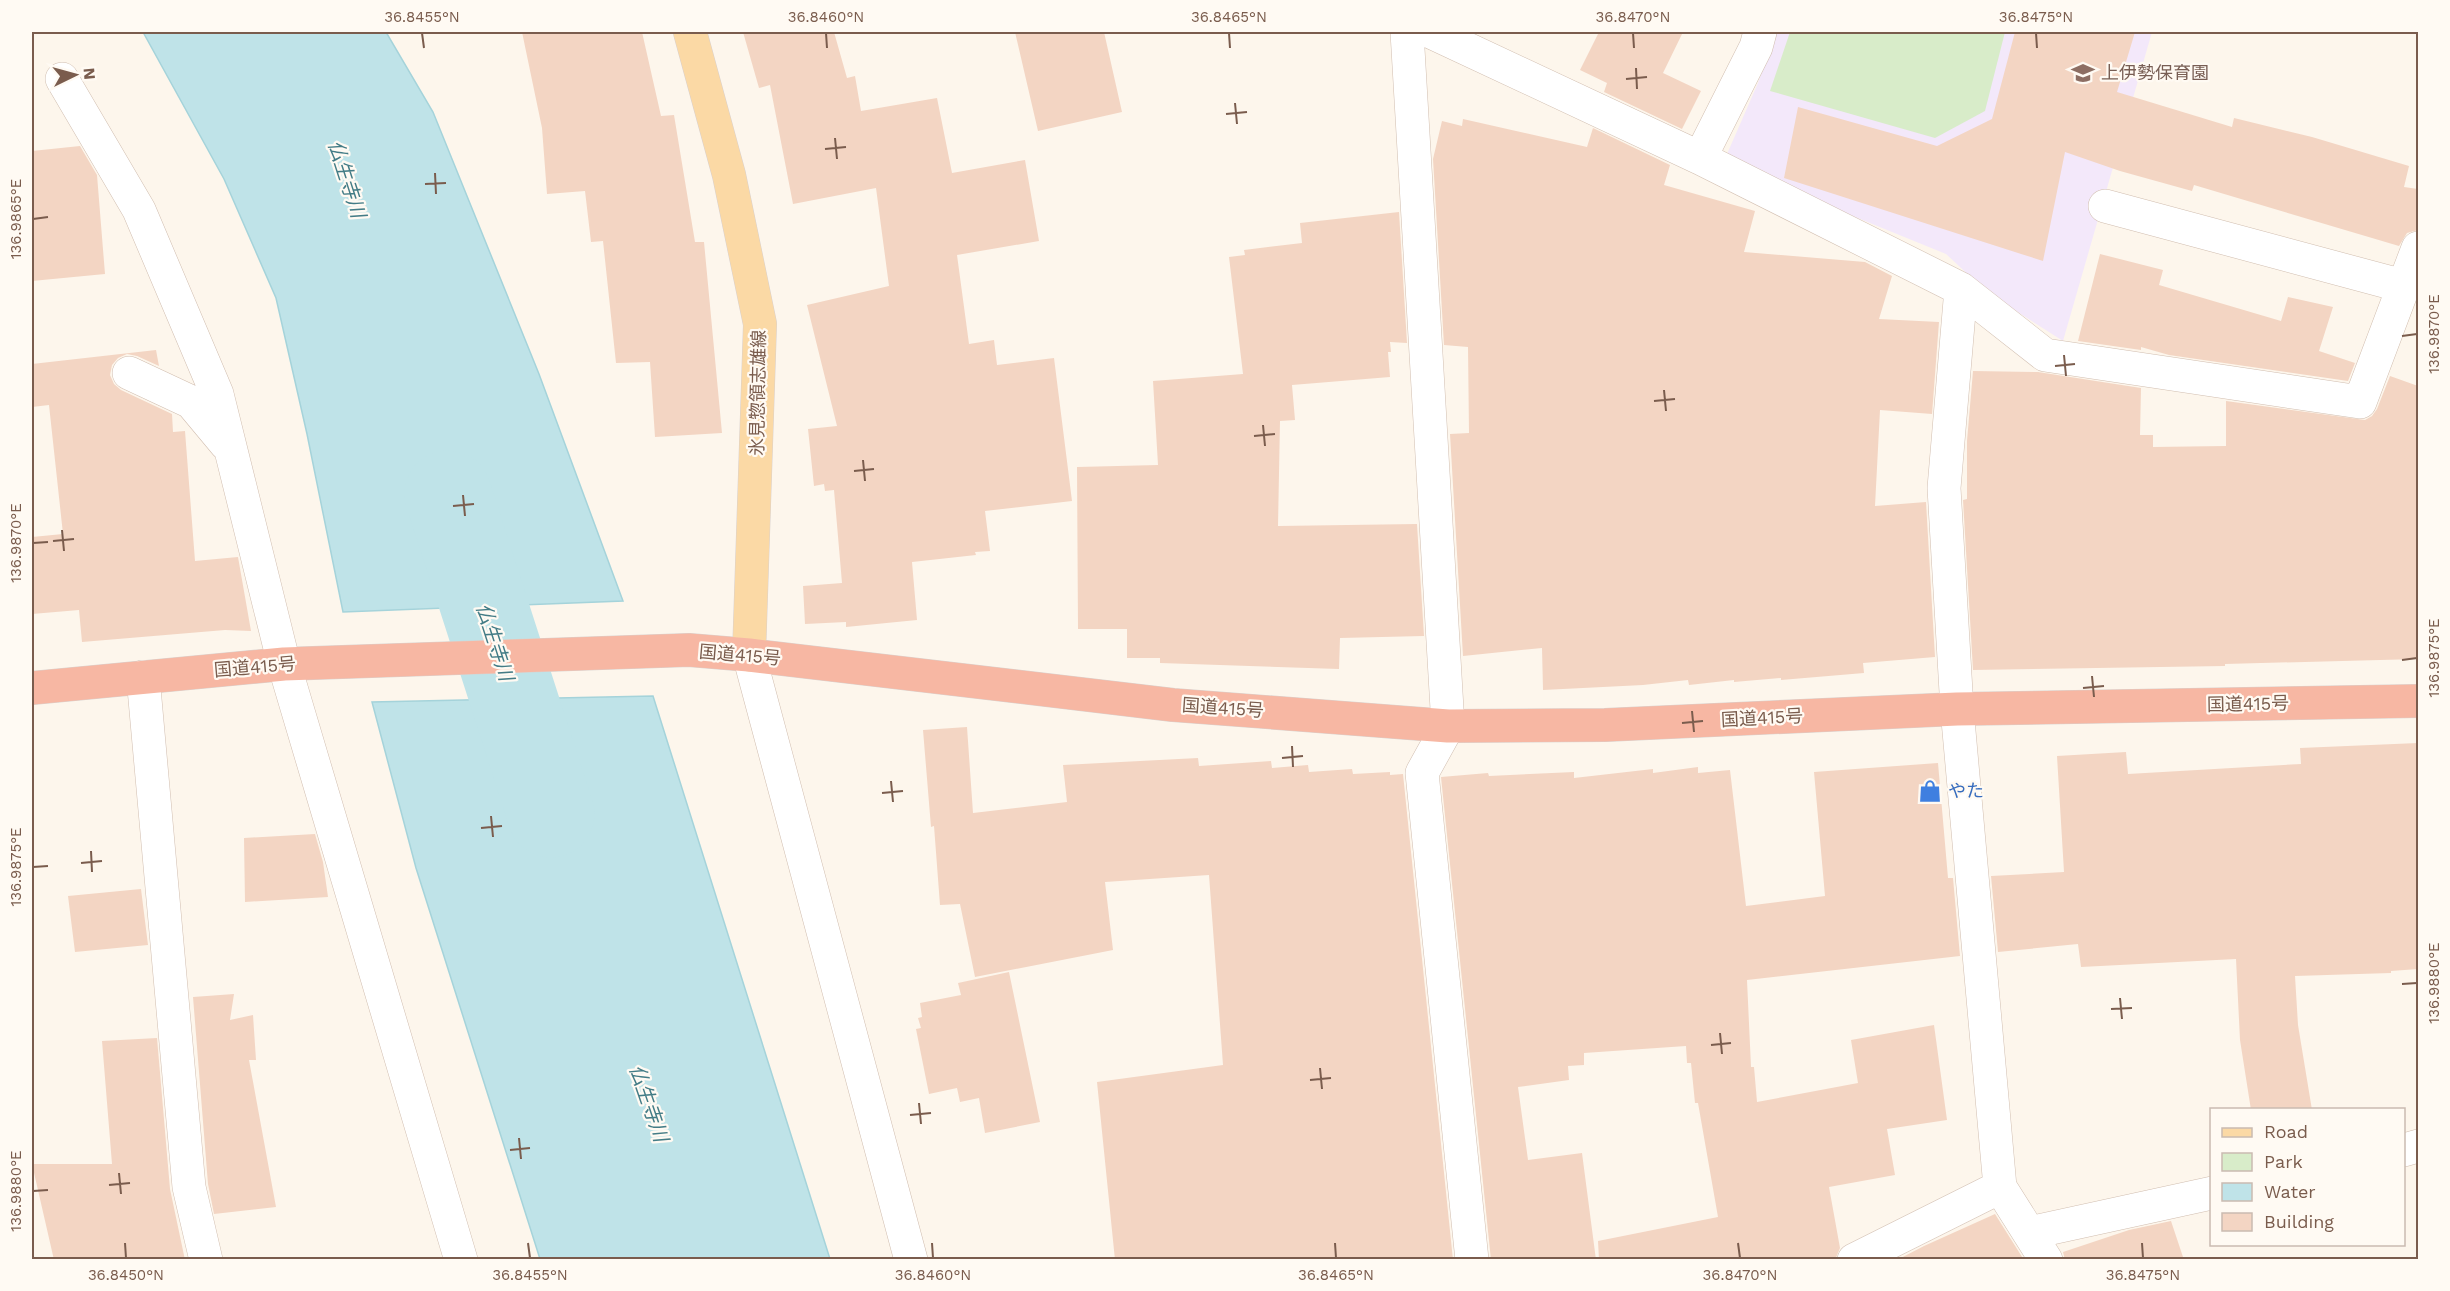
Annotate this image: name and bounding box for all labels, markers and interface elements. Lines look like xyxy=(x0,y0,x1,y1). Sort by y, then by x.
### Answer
text: 36.8455°N xyxy=(384,8,460,26)
text: 36.8460°N xyxy=(788,8,864,26)
text: 36.8465°N xyxy=(1191,8,1267,26)
text: 36.8470°N xyxy=(1596,8,1670,26)
text: 36.8475°N xyxy=(1999,8,2073,26)
north arrow xyxy=(45,45,105,105)
school or university icon: 上伊勢保育園 xyxy=(2070,60,2096,86)
place label: 上伊勢保育園 xyxy=(2101,62,2209,83)
text: N xyxy=(79,67,99,80)
water label: 仏生寺川 xyxy=(323,137,371,223)
text: 136.9865°E xyxy=(7,179,25,259)
text: 136.9870°E xyxy=(2425,294,2443,374)
street label: 氷見惣領志雄線 xyxy=(746,330,769,456)
text: 136.9870°E xyxy=(7,503,25,583)
water label: 仏生寺川 xyxy=(471,600,519,686)
text: 136.9875°E xyxy=(2425,618,2443,698)
street label: 国道415号 xyxy=(698,640,782,669)
street label: 国道415号 xyxy=(213,652,297,681)
street label: 国道415号 xyxy=(2207,692,2289,715)
street label: 国道415号 xyxy=(1181,694,1265,721)
street label: 国道415号 xyxy=(1720,705,1804,730)
shop icon: やた xyxy=(1917,778,1943,804)
place label: やた xyxy=(1948,780,1984,801)
text: 136.9875°E xyxy=(7,827,25,907)
text: 136.9880°E xyxy=(2425,942,2443,1024)
water label: 仏生寺川 xyxy=(625,1061,674,1147)
legend xyxy=(2210,1108,2405,1246)
text: Road xyxy=(2264,1121,2308,1142)
text: 136.9880°E xyxy=(7,1150,25,1232)
text: Park xyxy=(2264,1151,2303,1172)
text: Water xyxy=(2264,1181,2316,1202)
text: Building xyxy=(2264,1211,2334,1232)
text: 36.8450°N xyxy=(88,1266,164,1284)
text: 36.8455°N xyxy=(492,1266,568,1284)
text: 36.8460°N xyxy=(895,1266,971,1284)
text: 36.8465°N xyxy=(1298,1266,1374,1284)
text: 36.8470°N xyxy=(1703,1266,1777,1284)
text: 36.8475°N xyxy=(2106,1266,2180,1284)

